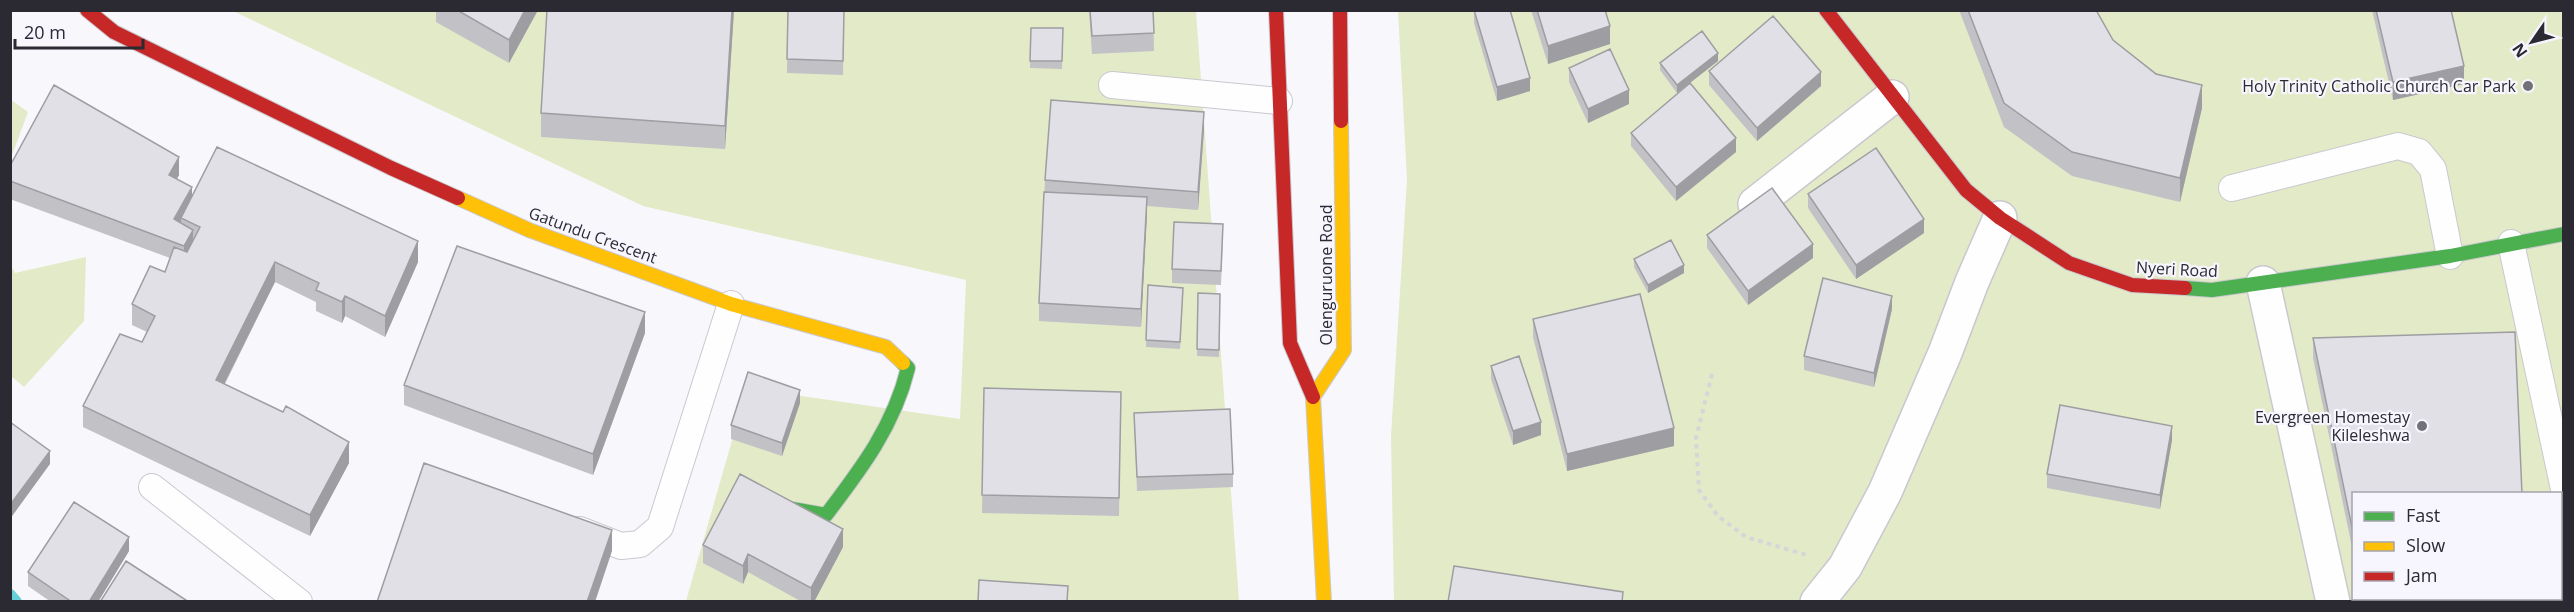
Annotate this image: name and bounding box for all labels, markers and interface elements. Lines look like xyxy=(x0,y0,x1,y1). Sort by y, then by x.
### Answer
scale bar xyxy=(15,12,142,50)
north arrow xyxy=(2502,12,2562,72)
text: 20 m xyxy=(24,20,66,44)
text: N xyxy=(2507,39,2532,62)
place label: Holy Trinity Catholic Church Car Park xyxy=(2242,75,2517,97)
marker: Holy Trinity Catholic Church Car Park xyxy=(2521,79,2535,93)
street label: Gatundu Crescent xyxy=(526,202,660,269)
street label: Olenguruone Road xyxy=(1315,205,1337,345)
street label: Nyeri Road xyxy=(2135,256,2219,282)
place label: Evergreen Homestay Kileleshwa xyxy=(2255,406,2411,446)
marker: Evergreen Homestay Kileleshwa xyxy=(2415,419,2429,433)
legend xyxy=(2352,492,2562,600)
text: Fast xyxy=(2406,503,2440,527)
text: Slow xyxy=(2406,533,2445,557)
text: Jam xyxy=(2404,563,2438,587)

